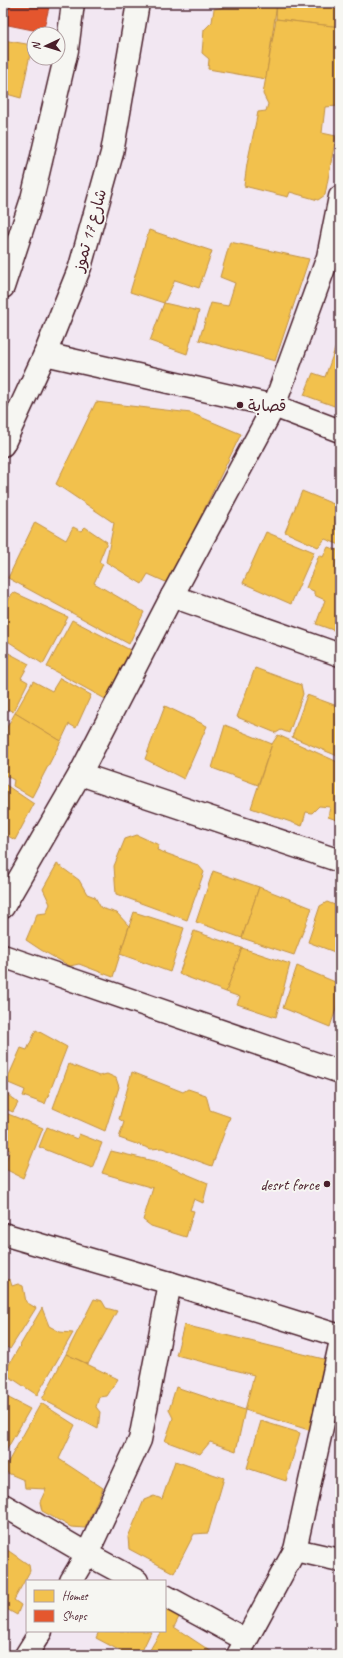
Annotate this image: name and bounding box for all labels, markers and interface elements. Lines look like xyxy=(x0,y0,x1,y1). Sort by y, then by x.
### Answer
north arrow xyxy=(26,26,66,66)
text: N xyxy=(29,41,43,51)
street label: شارع 17 تموز xyxy=(68,187,112,276)
place label: قصابة xyxy=(248,396,286,416)
marker: قصابة xyxy=(235,400,245,410)
place label: desrt force xyxy=(260,1175,321,1195)
marker: desrt force xyxy=(322,1179,332,1189)
legend xyxy=(26,1580,166,1632)
text: Homes xyxy=(62,1588,89,1604)
text: Shops xyxy=(62,1608,87,1624)

